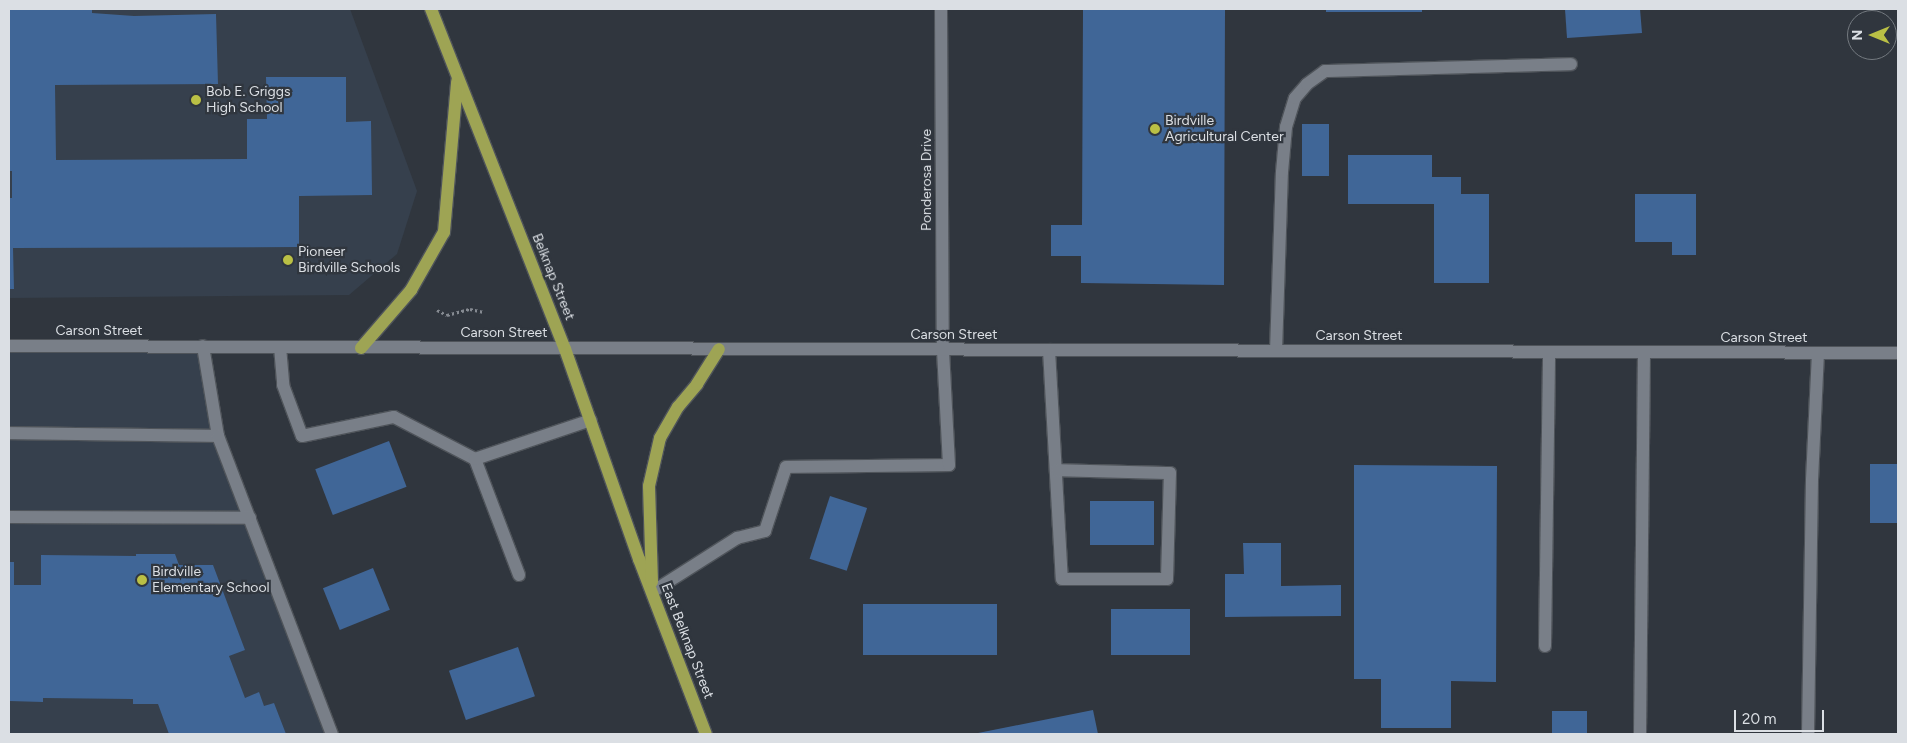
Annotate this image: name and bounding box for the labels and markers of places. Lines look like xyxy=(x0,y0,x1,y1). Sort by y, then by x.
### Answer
place label: Bob E. Griggs High School xyxy=(206,84,291,116)
marker: Bob E. Griggs High School xyxy=(190,94,202,106)
place label: Birdville Agricultural Center xyxy=(1165,113,1284,146)
marker: Birdville Agricultural Center xyxy=(1149,123,1161,135)
place label: Pioneer Birdville Schools xyxy=(298,244,400,276)
marker: Pioneer Birdville Schools xyxy=(282,254,294,266)
place label: Birdville Elementary School xyxy=(152,564,270,596)
marker: Birdville Elementary School xyxy=(136,574,148,586)

